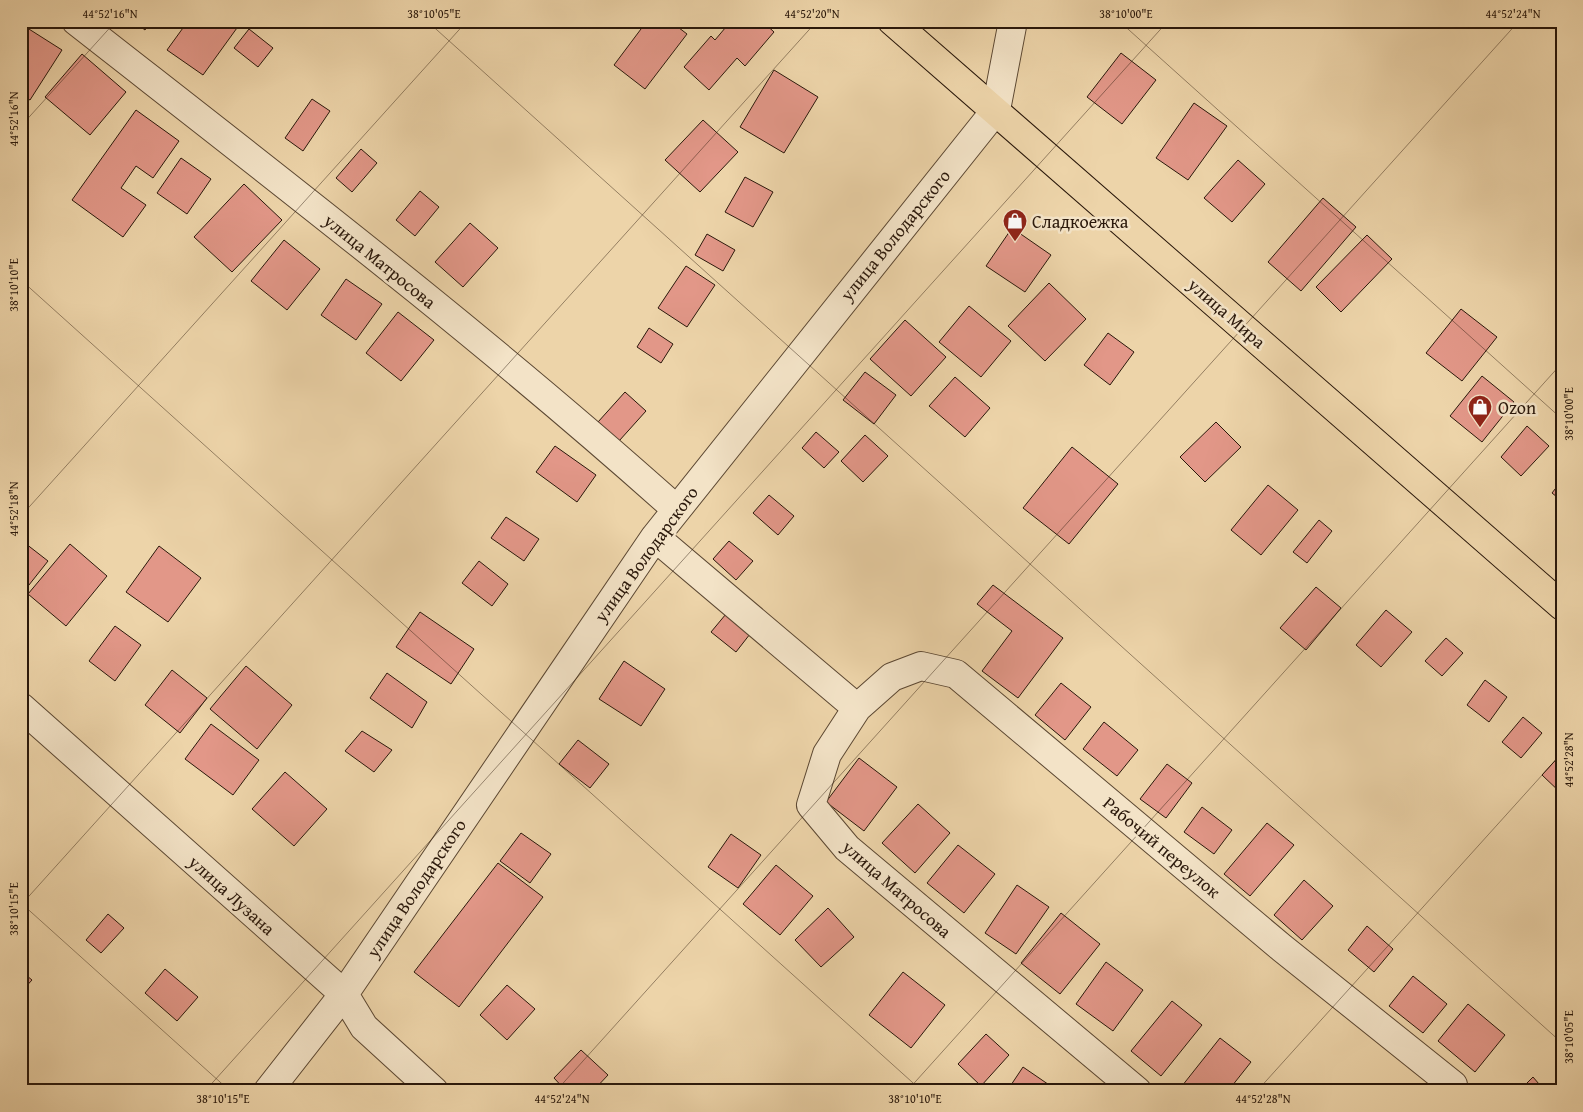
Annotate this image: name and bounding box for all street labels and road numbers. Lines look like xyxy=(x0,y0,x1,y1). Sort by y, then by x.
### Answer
street label: улица Володарского xyxy=(833,163,957,307)
street label: улица Матросова xyxy=(317,207,442,315)
street label: улица Мира xyxy=(1181,271,1272,355)
street label: улица Володарского xyxy=(587,480,705,628)
street label: Рабочий переулок xyxy=(1097,790,1227,905)
street label: улица Володарского xyxy=(359,813,473,964)
street label: улица Матросова xyxy=(836,833,958,945)
street label: улица Лузана xyxy=(182,848,282,942)

